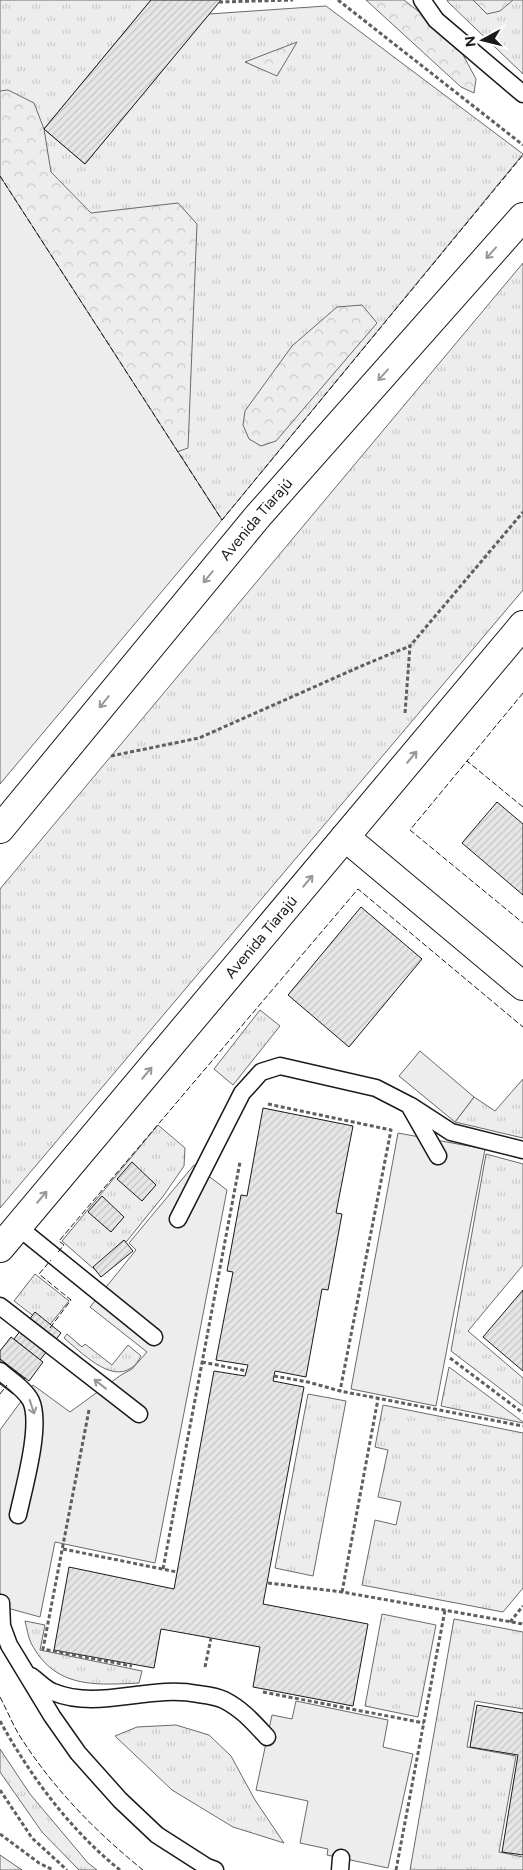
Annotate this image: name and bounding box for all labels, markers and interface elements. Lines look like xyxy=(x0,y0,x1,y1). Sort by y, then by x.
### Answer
north arrow xyxy=(458,15,508,65)
text: N xyxy=(461,35,480,48)
one-way arrow xyxy=(485,247,496,260)
one-way arrow xyxy=(377,368,389,381)
street label: Avenida Tiarajú xyxy=(216,474,296,564)
one-way arrow xyxy=(202,570,213,583)
one-way arrow xyxy=(99,696,110,709)
one-way arrow xyxy=(407,751,418,764)
one-way arrow xyxy=(302,875,313,888)
street label: Avenida Tiarajú xyxy=(221,892,301,982)
one-way arrow xyxy=(141,1067,152,1080)
one-way arrow xyxy=(37,1191,48,1204)
one-way arrow xyxy=(93,1379,107,1389)
one-way arrow xyxy=(28,1398,37,1414)

